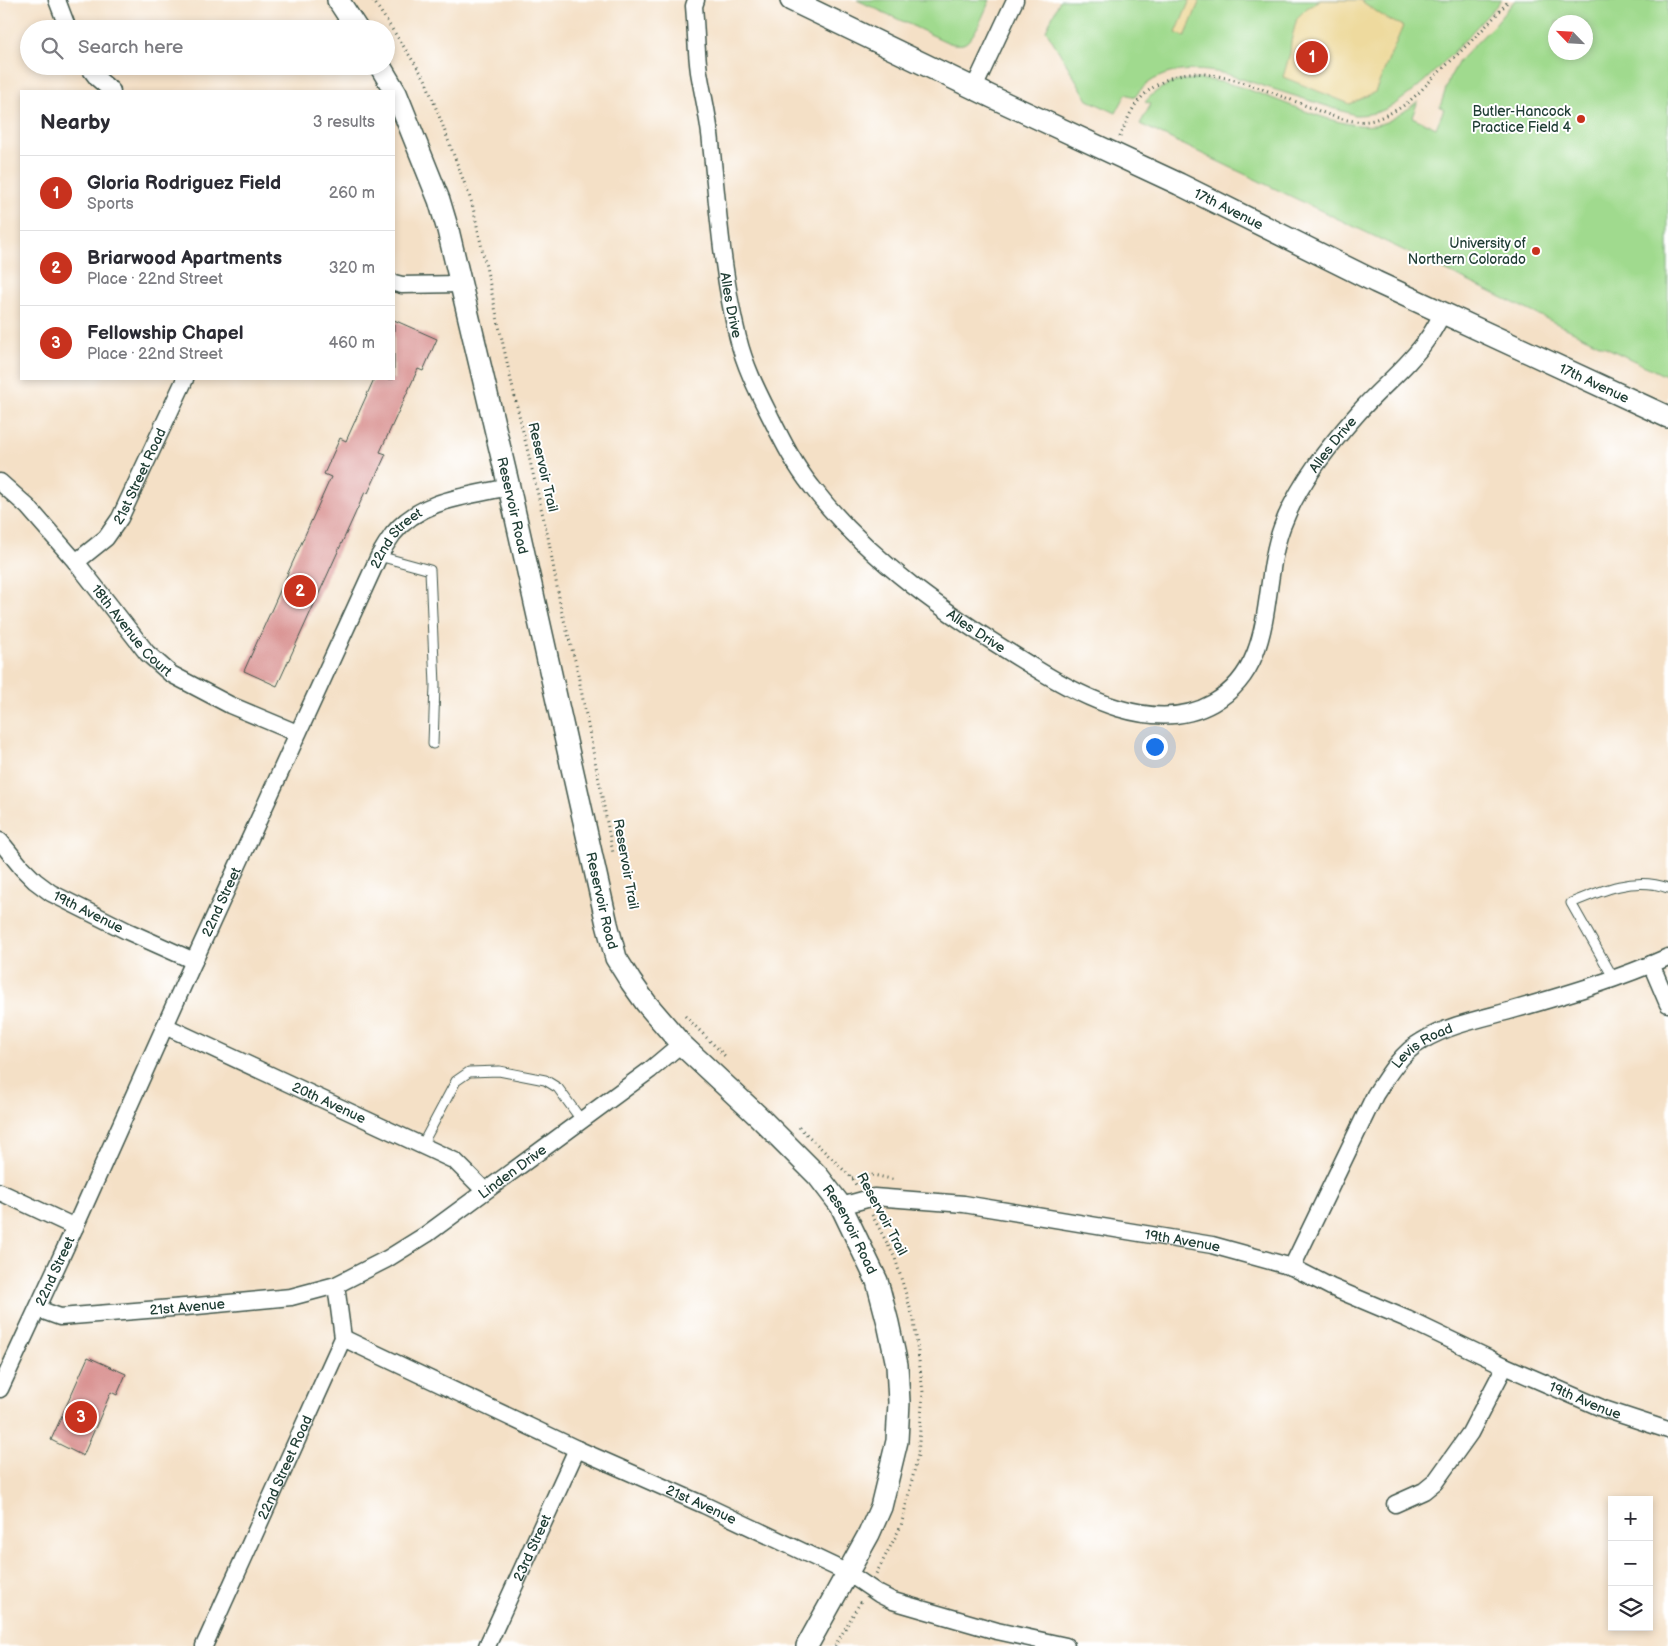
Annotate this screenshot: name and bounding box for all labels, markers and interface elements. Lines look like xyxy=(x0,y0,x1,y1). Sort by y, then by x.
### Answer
north arrow xyxy=(1548,15,1593,60)
search box xyxy=(20,20,395,75)
icon: search xyxy=(38,34,66,62)
text: Search here xyxy=(78,36,183,59)
pin: 1 xyxy=(1296,38,1328,76)
place label: Butler-Hancock Practice Field 4 xyxy=(1472,103,1571,136)
text: Nearby xyxy=(40,110,110,135)
text: 3 results xyxy=(313,113,375,132)
marker: Butler-Hancock Practice Field 4 xyxy=(1575,113,1587,125)
text: Gloria Rodriguez Field xyxy=(87,172,281,195)
text: 1 xyxy=(53,184,59,203)
text: 260 m xyxy=(329,184,375,203)
street label: 17th Avenue xyxy=(1191,184,1266,233)
text: Sports xyxy=(87,195,134,214)
place label: University of Northern Colorado xyxy=(1408,235,1527,268)
marker: University of Northern Colorado xyxy=(1530,245,1542,257)
text: Briarwood Apartments xyxy=(87,247,282,270)
text: 2 xyxy=(51,259,61,278)
text: 320 m xyxy=(329,259,375,278)
text: Place · 22nd Street xyxy=(87,270,223,289)
street label: Alles Drive xyxy=(717,271,746,340)
text: Fellowship Chapel xyxy=(87,322,243,345)
text: 3 xyxy=(51,334,61,353)
text: 460 m xyxy=(329,334,375,353)
text: Place · 22nd Street xyxy=(87,345,223,364)
street label: 17th Avenue xyxy=(1557,359,1632,406)
street label: Alles Drive xyxy=(1305,413,1360,476)
street label: Reservoir Trail xyxy=(524,420,562,514)
street label: 21st Street Road xyxy=(110,425,169,528)
street label: Reservoir Road xyxy=(494,455,532,556)
street label: 22nd Street xyxy=(366,504,425,571)
pin: 2 xyxy=(284,572,316,610)
street label: 18th Avenue Court xyxy=(88,581,176,680)
street label: Alles Drive xyxy=(944,605,1009,656)
your location xyxy=(1142,734,1168,760)
street label: Reservoir Trail xyxy=(610,817,642,911)
street label: Reservoir Road xyxy=(583,850,622,951)
street label: 22nd Street xyxy=(198,864,245,939)
street label: 19th Avenue xyxy=(50,887,126,936)
street label: Levis Road xyxy=(1388,1019,1455,1072)
street label: 20th Avenue xyxy=(290,1078,369,1127)
street label: Linden Drive xyxy=(475,1141,550,1202)
street label: Reservoir Trail xyxy=(853,1170,911,1258)
street label: Reservoir Road xyxy=(819,1181,881,1277)
street label: 19th Avenue xyxy=(1143,1226,1222,1255)
street label: 22nd Street xyxy=(31,1233,78,1308)
street label: 21st Avenue xyxy=(149,1295,226,1318)
street label: 19th Avenue xyxy=(1547,1378,1623,1423)
pin: 3 xyxy=(65,1398,97,1436)
street label: 22nd Street Road xyxy=(254,1413,315,1522)
street label: 21st Avenue xyxy=(663,1481,739,1528)
map controls xyxy=(1608,1496,1653,1631)
button: + xyxy=(1608,1496,1653,1541)
street label: 23rd Street xyxy=(509,1511,555,1584)
button: − xyxy=(1608,1541,1653,1586)
button: layers xyxy=(1608,1586,1653,1631)

